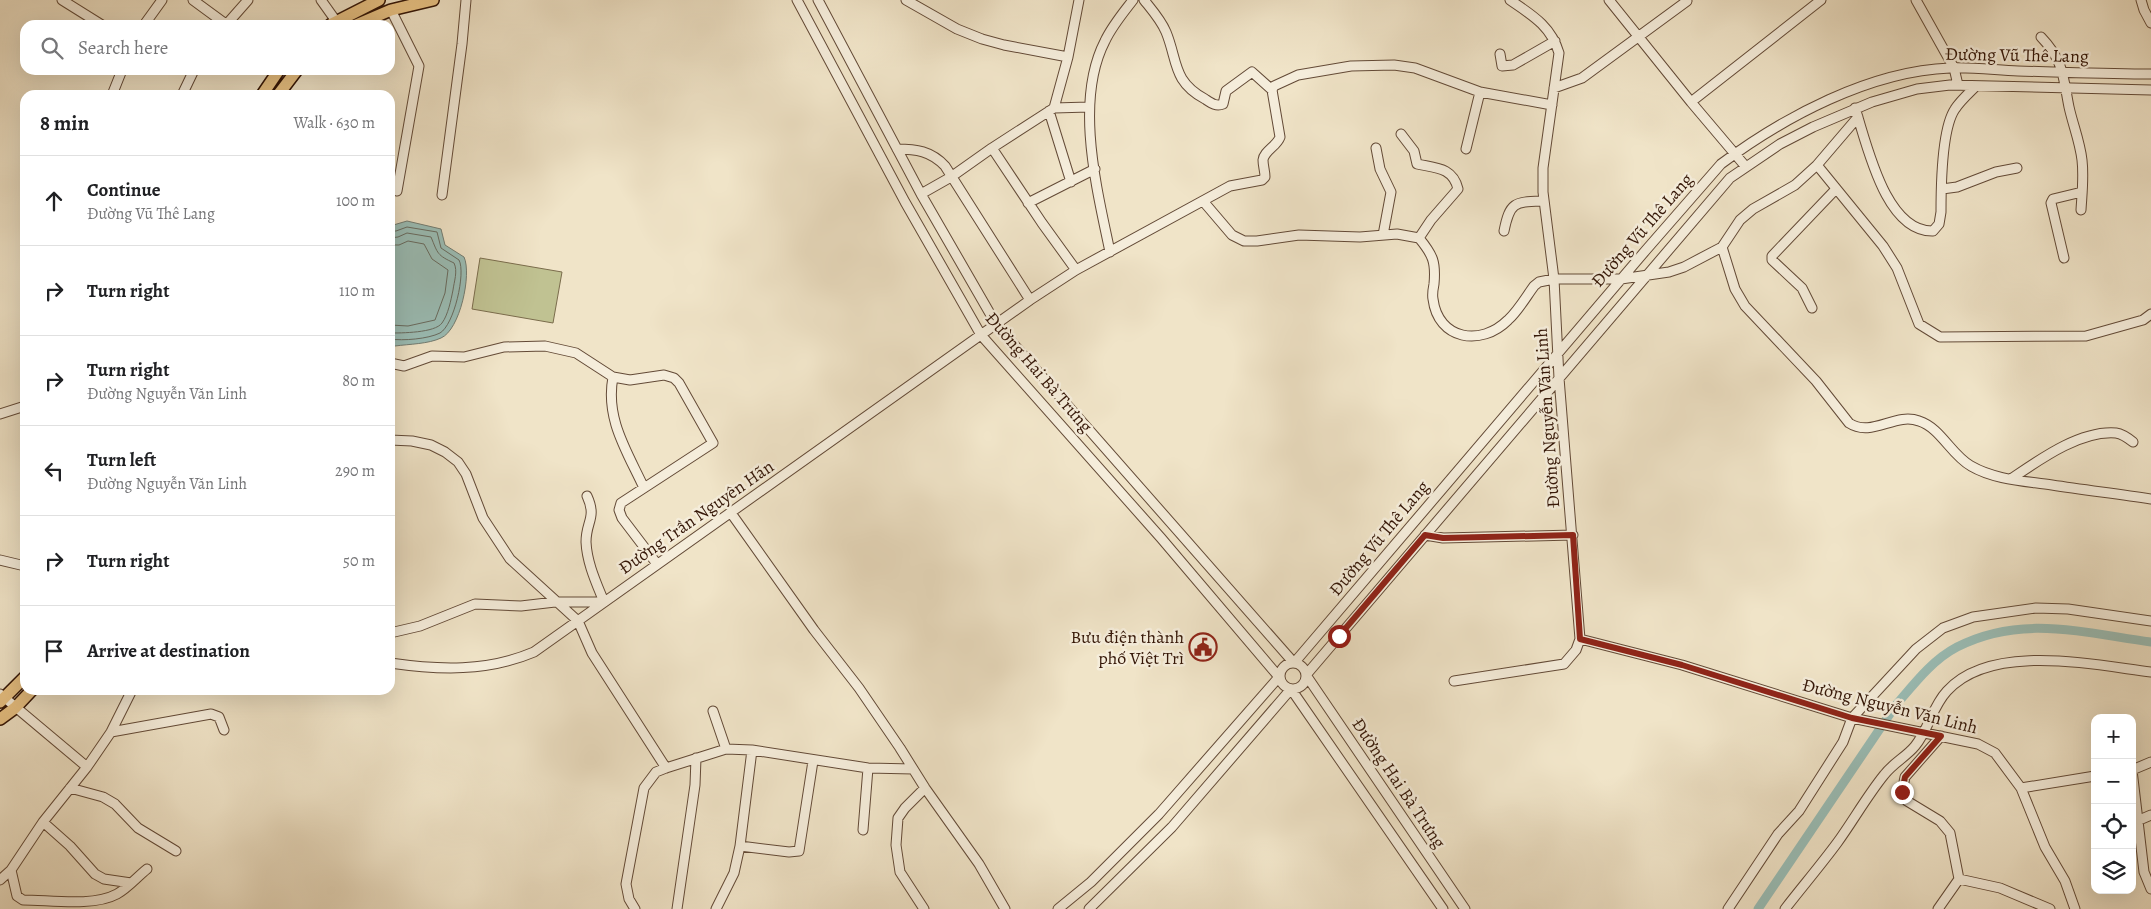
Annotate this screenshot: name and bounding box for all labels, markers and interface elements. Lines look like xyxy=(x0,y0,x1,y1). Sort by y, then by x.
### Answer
search box xyxy=(20,20,395,75)
icon: search xyxy=(38,34,66,62)
text: Search here xyxy=(78,35,168,61)
street label: Đường Vũ Thê Lang xyxy=(1945,42,2089,68)
text: 8 min xyxy=(40,109,89,137)
text: Walk · 630 m xyxy=(293,112,375,134)
street label: Đường Vũ Thê Lang xyxy=(1586,168,1698,292)
text: Continue xyxy=(87,177,161,203)
icon: ahead xyxy=(40,187,68,215)
text: 100 m xyxy=(336,190,375,212)
text: Đường Vũ Thê Lang xyxy=(87,203,215,225)
icon: right xyxy=(40,277,68,305)
text: Turn right xyxy=(87,278,169,304)
text: 110 m xyxy=(339,280,375,302)
street label: Đường Hai Bà Trưng xyxy=(980,307,1098,437)
street label: Đường Nguyễn Văn Linh xyxy=(1529,327,1565,509)
text: Turn right xyxy=(87,357,169,383)
icon: right xyxy=(40,367,68,395)
text: 80 m xyxy=(342,370,375,392)
text: Đường Nguyễn Văn Linh xyxy=(87,383,247,405)
text: Turn left xyxy=(87,447,156,473)
street label: Đường Trần Nguyên Hãn xyxy=(614,454,779,580)
icon: left xyxy=(40,457,68,485)
text: 290 m xyxy=(335,460,375,482)
text: Đường Nguyễn Văn Linh xyxy=(87,473,247,495)
street label: Đường Vũ Thê Lang xyxy=(1324,475,1434,601)
icon: right xyxy=(40,547,68,575)
text: Turn right xyxy=(87,548,169,574)
text: 50 m xyxy=(343,550,375,572)
place label: Bưu điện thành phố Việt Trì xyxy=(1070,625,1184,670)
route start xyxy=(1328,625,1351,648)
public building icon: Bưu điện thành phố Việt Trì xyxy=(1188,632,1218,662)
icon: arrive xyxy=(40,637,68,665)
text: Arrive at destination xyxy=(87,638,250,664)
street label: Đường Nguyễn Văn Linh xyxy=(1800,673,1981,740)
street label: Đường Hai Bà Trưng xyxy=(1346,713,1452,853)
map controls xyxy=(2091,714,2136,894)
button: + xyxy=(2091,714,2136,759)
button: − xyxy=(2091,759,2136,804)
route end xyxy=(1891,781,1914,804)
button: locate xyxy=(2091,804,2136,849)
button: layers xyxy=(2091,849,2136,894)

